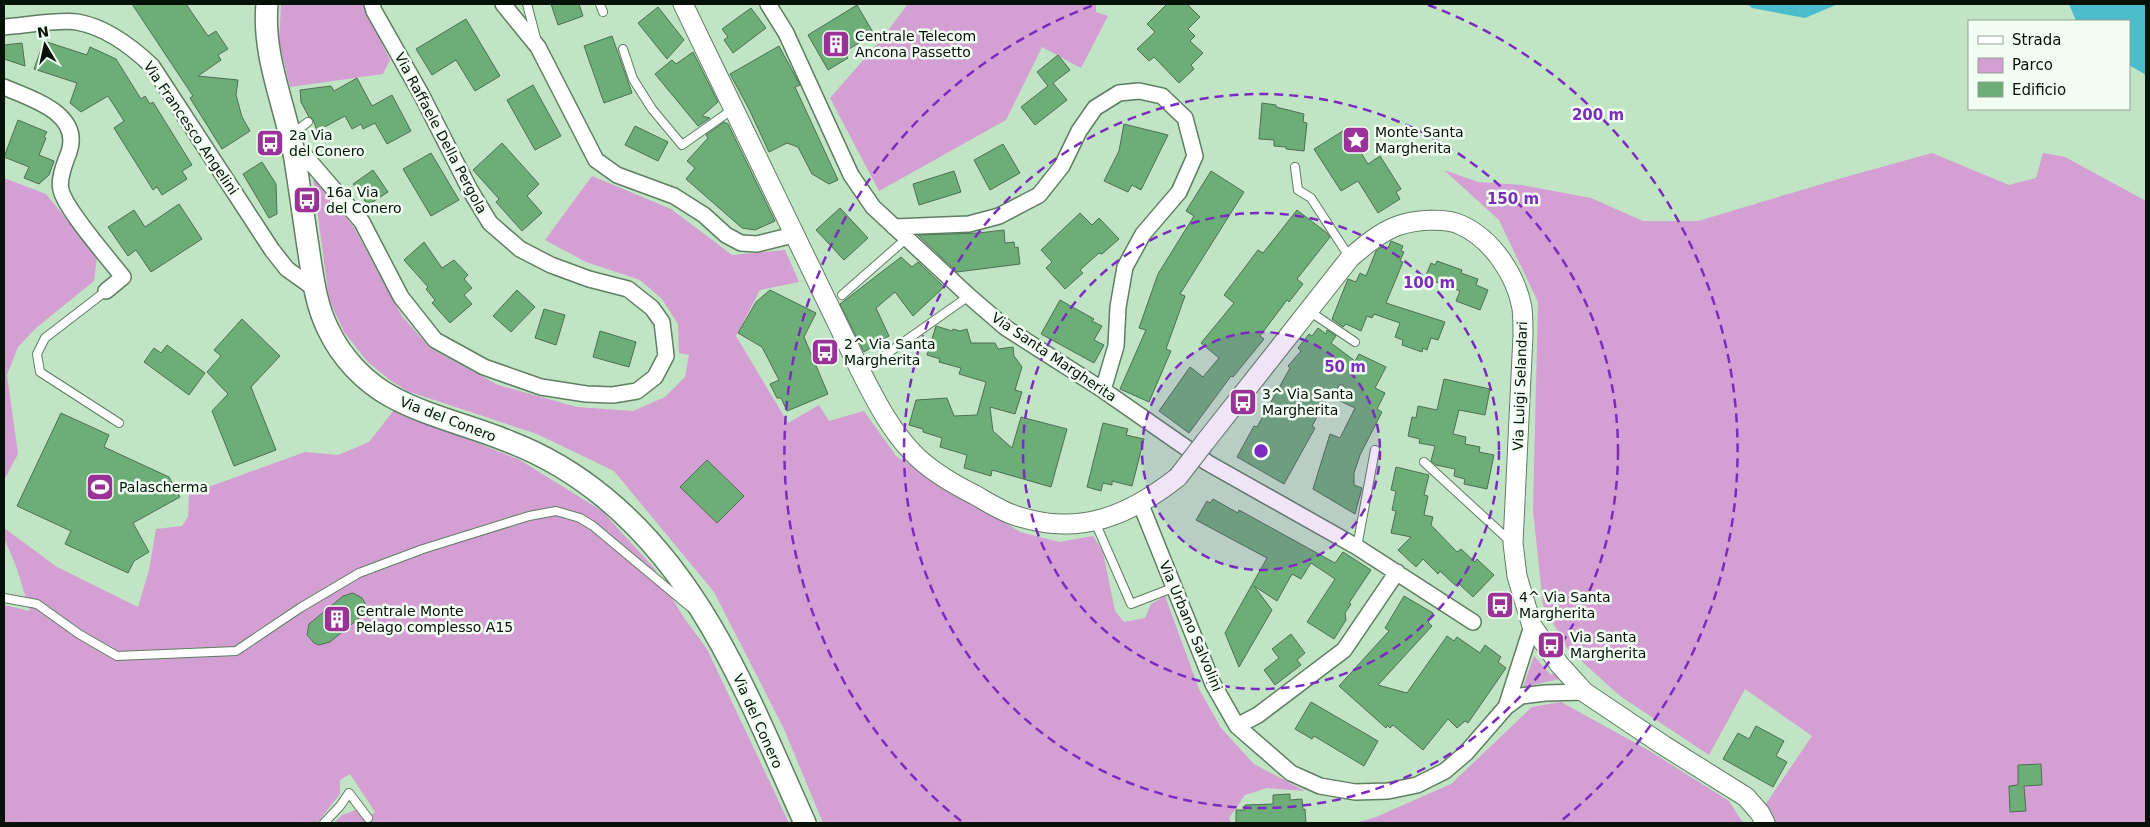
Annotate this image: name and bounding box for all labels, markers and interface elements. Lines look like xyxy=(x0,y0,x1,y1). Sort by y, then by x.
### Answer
north arrow xyxy=(20,20,70,70)
legend xyxy=(1968,20,2130,110)
text: N xyxy=(36,23,50,41)
place label: Centrale Telecom Ancona Passetto xyxy=(855,28,976,60)
building icon: Centrale Telecom Ancona Passetto xyxy=(821,29,851,59)
text: Strada xyxy=(2012,31,2061,49)
street label: Via Raffaele Della Pergola xyxy=(392,50,490,216)
text: Parco xyxy=(2012,56,2053,74)
street label: Via Francesco Angelini xyxy=(140,58,242,198)
text: Edificio xyxy=(2012,81,2066,99)
text: 200 m xyxy=(1572,106,1624,124)
place label: Monte Santa Margherita xyxy=(1375,124,1463,156)
place icon: Monte Santa Margherita xyxy=(1341,125,1371,155)
place label: 2a Via del Conero xyxy=(289,127,365,159)
bus stop icon: 2a Via del Conero xyxy=(255,128,285,158)
place label: 16a Via del Conero xyxy=(326,184,402,216)
bus stop icon: 16a Via del Conero xyxy=(292,185,322,215)
text: 150 m xyxy=(1487,190,1539,208)
text: 100 m xyxy=(1403,274,1455,292)
street label: Via Santa Margherita xyxy=(988,309,1120,405)
street label: Via Luigi Selandari xyxy=(1510,321,1530,451)
place label: 2^ Via Santa Margherita xyxy=(844,336,936,368)
bus stop icon: 2^ Via Santa Margherita xyxy=(810,337,840,367)
text: 50 m xyxy=(1324,358,1366,376)
place label: 3^ Via Santa Margherita xyxy=(1262,386,1354,418)
bus stop icon: 3^ Via Santa Margherita xyxy=(1228,387,1258,417)
street label: Via del Conero xyxy=(398,393,498,445)
centre of rings xyxy=(1252,442,1270,460)
sports icon: Palascherma xyxy=(85,472,115,502)
place label: Palascherma xyxy=(119,479,208,495)
street label: Via Urbano Salvolini xyxy=(1156,558,1226,694)
place label: 4^ Via Santa Margherita xyxy=(1519,589,1611,621)
bus stop icon: 4^ Via Santa Margherita xyxy=(1485,590,1515,620)
place label: Centrale Monte Pelago complesso A15 xyxy=(356,603,513,635)
building icon: Centrale Monte Pelago complesso A15 xyxy=(322,604,352,634)
place label: Via Santa Margherita xyxy=(1570,629,1646,661)
bus stop icon: Via Santa Margherita xyxy=(1536,630,1566,660)
street label: Via del Conero xyxy=(730,671,786,771)

